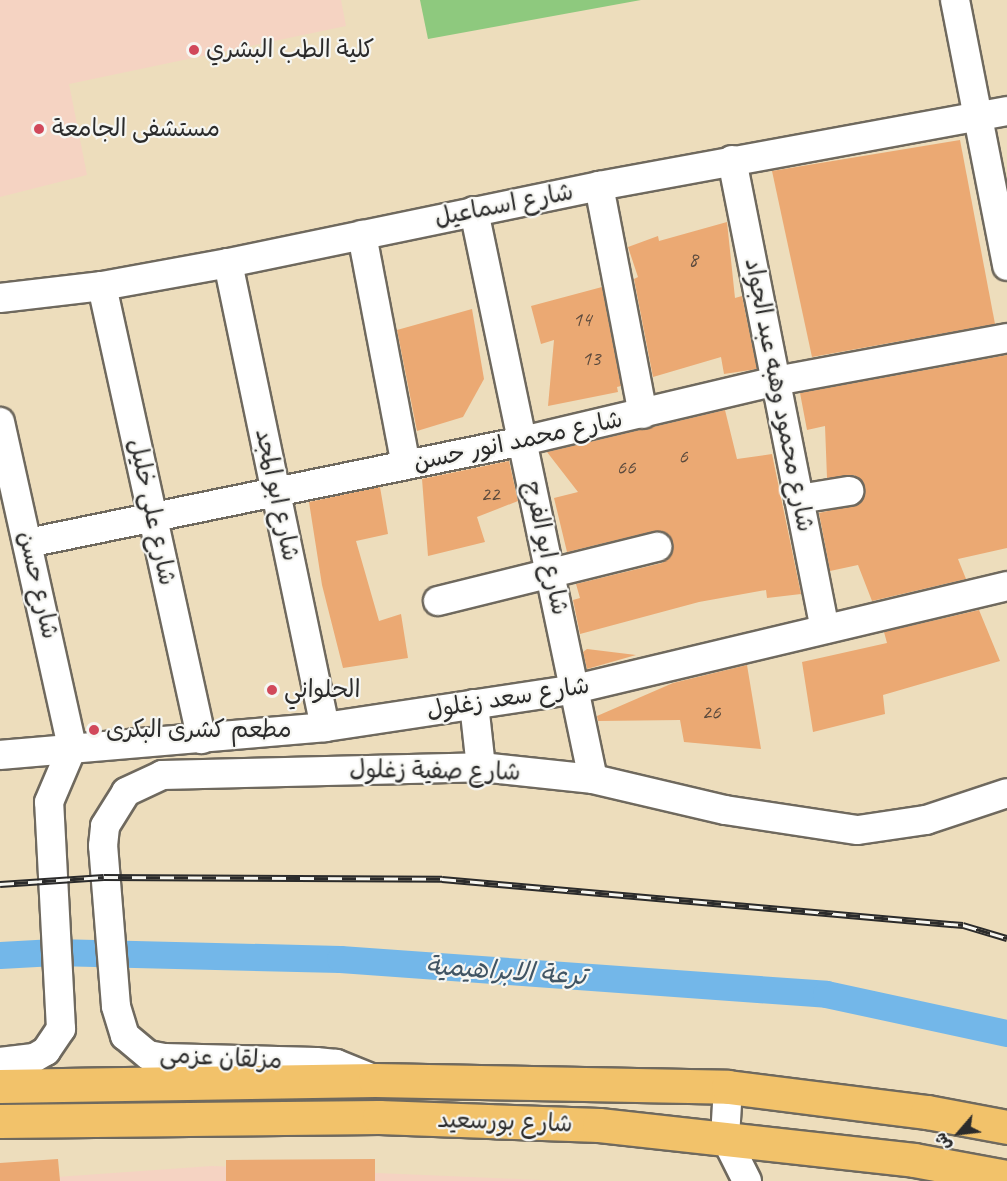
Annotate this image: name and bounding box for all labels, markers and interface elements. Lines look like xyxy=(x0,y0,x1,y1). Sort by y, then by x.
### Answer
place label: كلية الطب البشري xyxy=(206,36,374,64)
marker: كلية الطب البشري xyxy=(187,43,201,57)
place label: مستشفى الجامعة xyxy=(52,115,220,143)
marker: مستشفى الجامعة xyxy=(30,120,48,138)
street label: شارع اسماعيل xyxy=(432,177,576,233)
house number: 8 xyxy=(688,246,698,272)
street label: شارع محمود وهبه عبد الجواد xyxy=(738,256,820,534)
house number: 14 xyxy=(573,306,591,332)
house number: 13 xyxy=(582,345,600,371)
street label: شارع محمد انور حسن xyxy=(411,405,625,477)
street label: شارع ابو المجد xyxy=(249,426,305,564)
street label: شارع على خليل xyxy=(122,436,182,588)
house number: 6 xyxy=(678,443,688,469)
house number: 66 xyxy=(617,454,635,480)
street label: شارع ابو الفرج xyxy=(518,478,574,618)
house number: 22 xyxy=(481,481,499,507)
street label: شارع حسن xyxy=(12,528,64,642)
street label: شارع سعد زغلول xyxy=(425,671,591,725)
place label: الحلواني xyxy=(284,676,360,704)
marker: الحلواني xyxy=(265,683,279,697)
house number: 26 xyxy=(702,699,720,725)
place label: مطعم كشرى البكرى xyxy=(106,716,292,744)
marker: مطعم كشرى البكرى xyxy=(87,723,101,737)
street label: شارع صفية زغلول xyxy=(349,755,521,787)
water label: ترعة الابراهيمية xyxy=(425,950,587,992)
street label: مزلقان عزمى xyxy=(159,1040,283,1076)
north arrow xyxy=(929,1103,989,1163)
street label: شارع بورسعيد xyxy=(437,1105,573,1139)
text: ش xyxy=(930,1129,956,1154)

